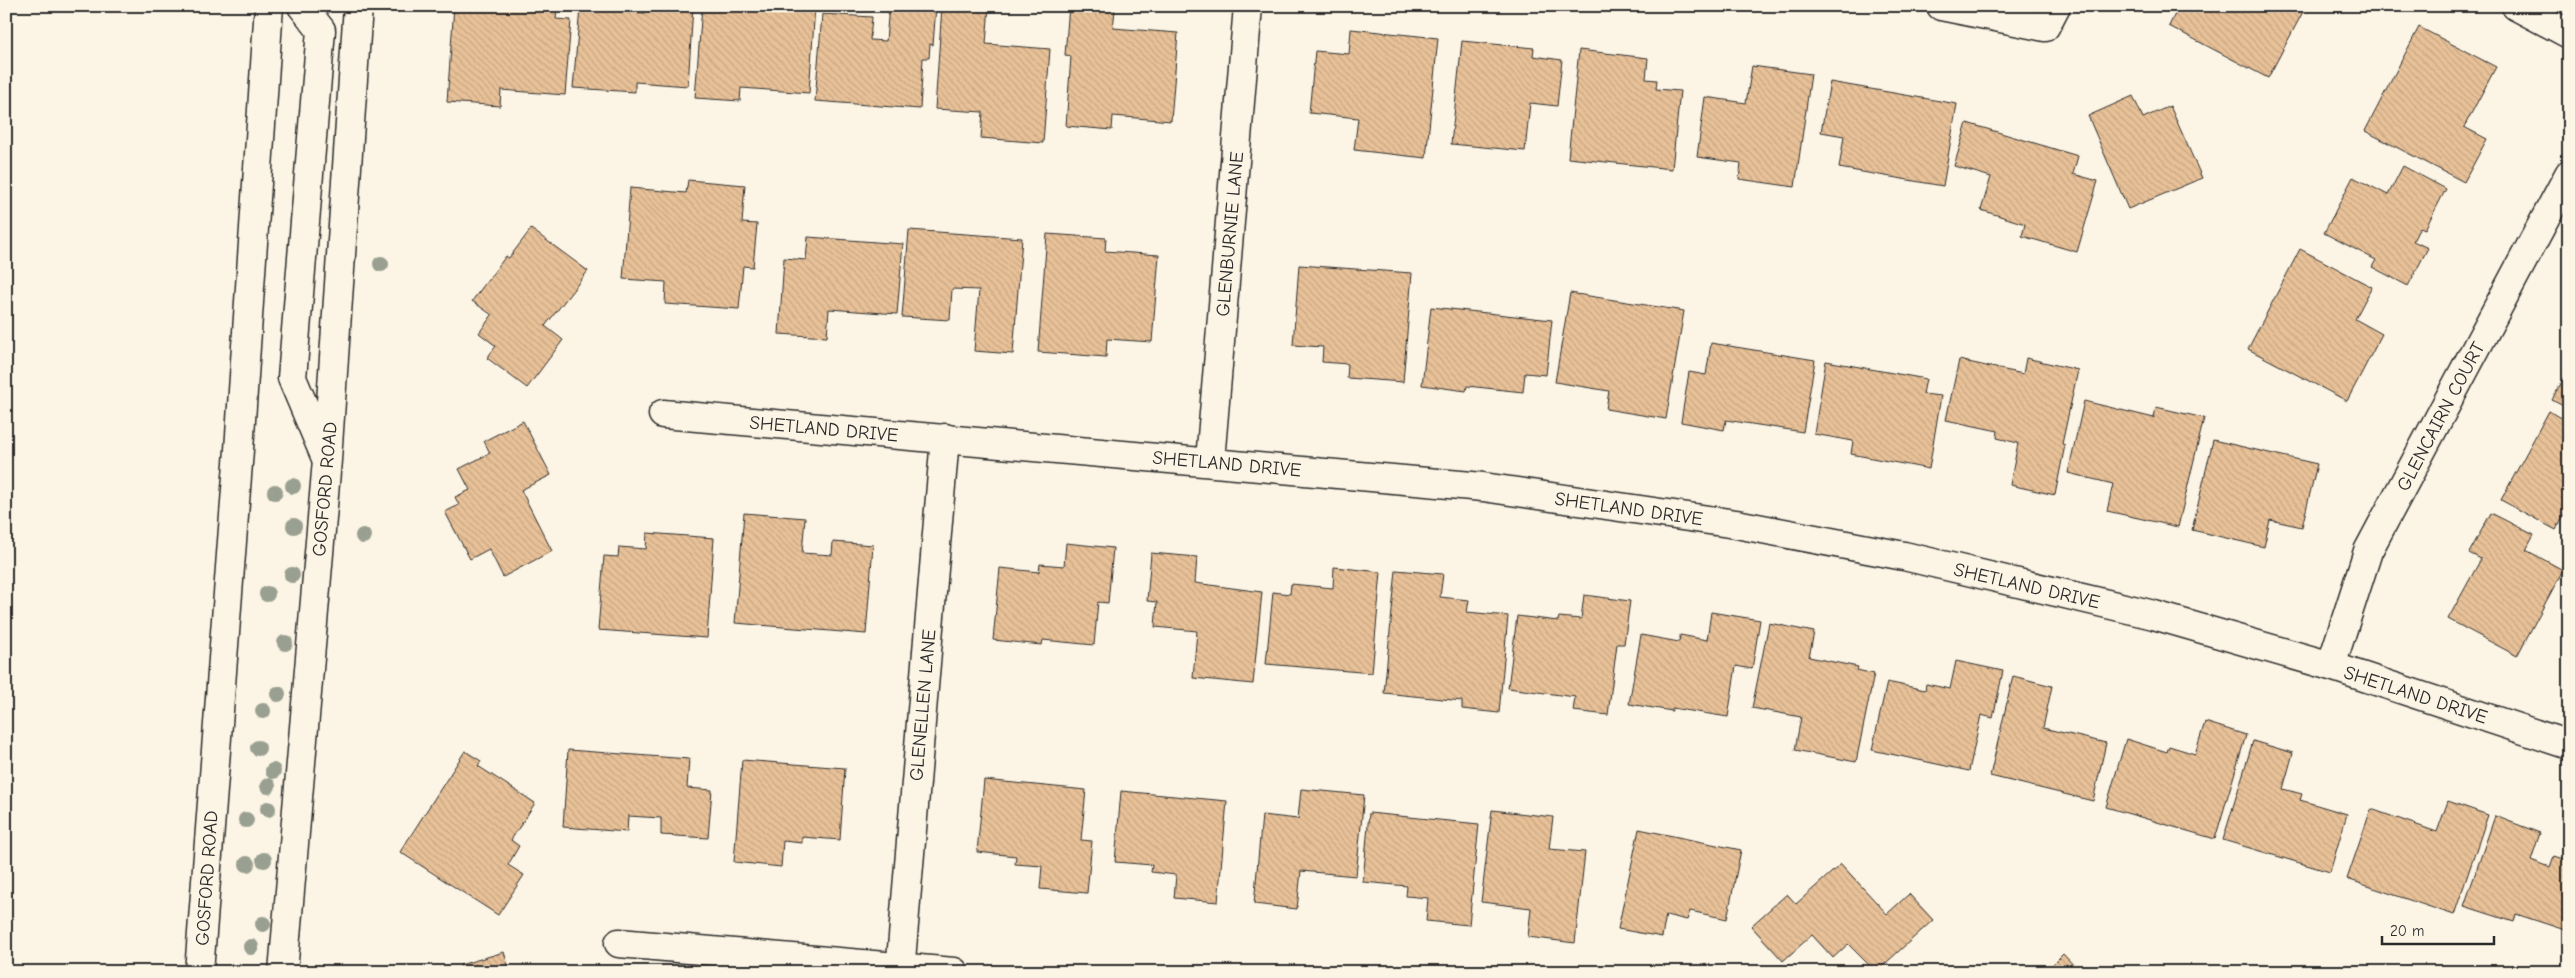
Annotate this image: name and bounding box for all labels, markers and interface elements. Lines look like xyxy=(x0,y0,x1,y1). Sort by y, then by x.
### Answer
street label: GLENBURNIE LANE xyxy=(1212,151,1248,318)
street label: GLENCAIRN COURT xyxy=(2392,338,2490,495)
street label: SHETLAND DRIVE xyxy=(749,412,899,446)
street label: GOSFORD ROAD xyxy=(308,421,342,557)
street label: SHETLAND DRIVE xyxy=(1152,447,1302,481)
street label: SHETLAND DRIVE xyxy=(1553,488,1704,530)
street label: SHETLAND DRIVE xyxy=(1952,558,2102,613)
street label: GLENELLEN LANE xyxy=(905,628,941,782)
street label: SHETLAND DRIVE xyxy=(2341,661,2490,728)
street label: GOSFORD ROAD xyxy=(191,810,223,946)
scale bar xyxy=(2382,913,2495,945)
text: 20 m xyxy=(2390,922,2424,940)

